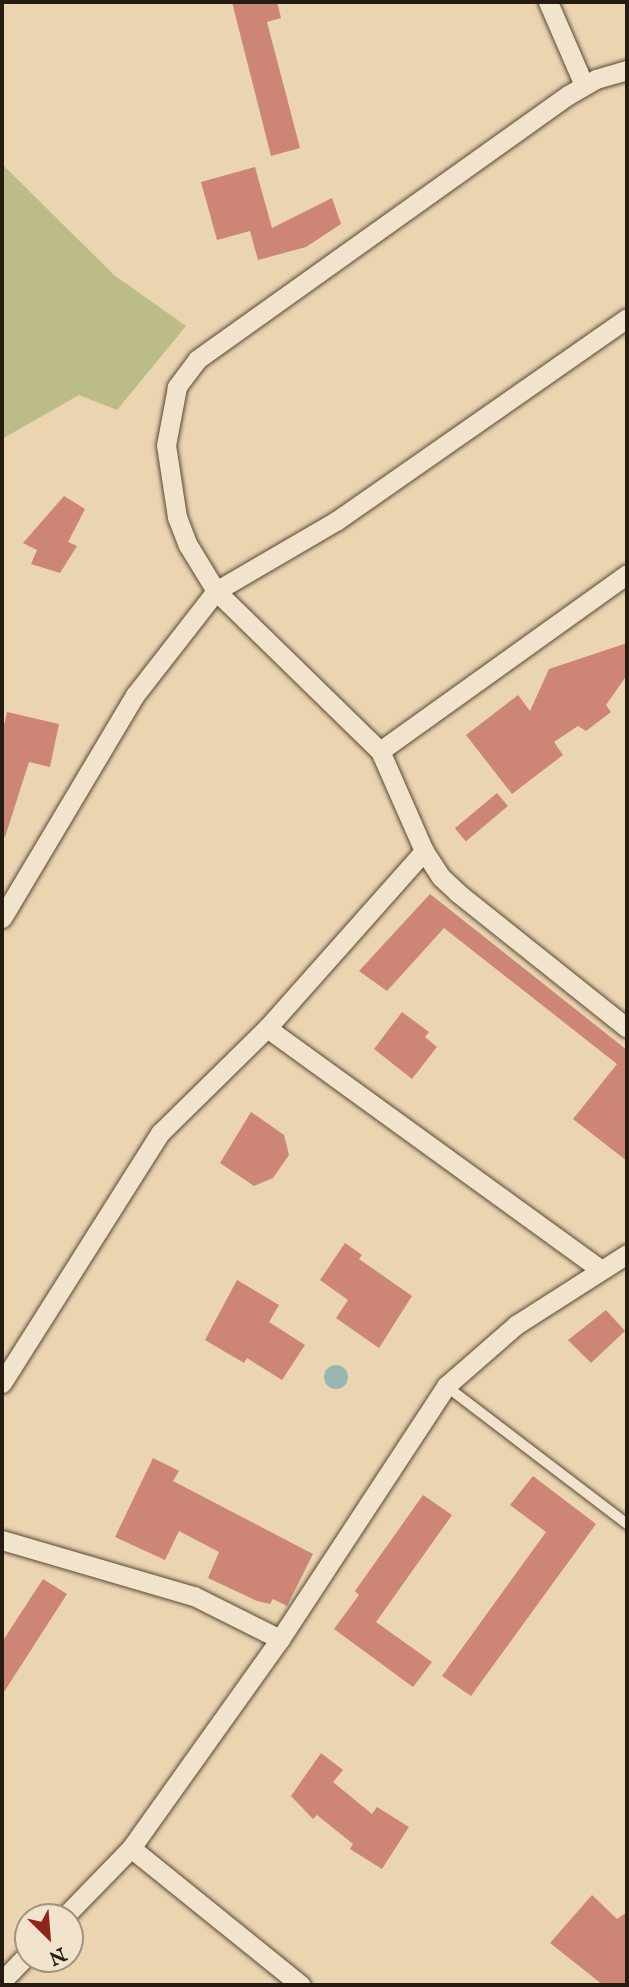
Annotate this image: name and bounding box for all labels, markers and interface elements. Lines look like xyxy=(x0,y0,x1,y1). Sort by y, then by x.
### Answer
north arrow xyxy=(14,1903,84,1973)
text: N xyxy=(45,1941,70,1970)

